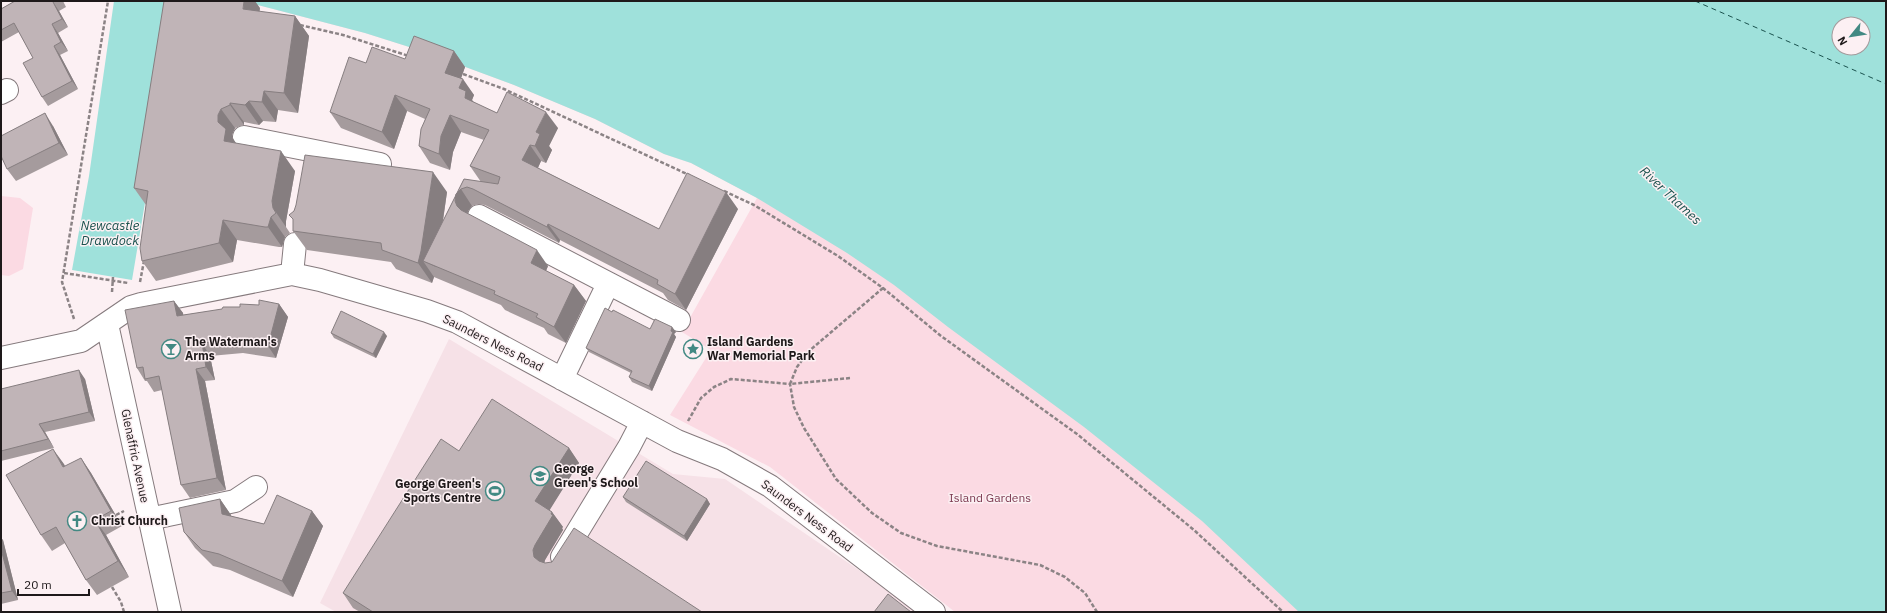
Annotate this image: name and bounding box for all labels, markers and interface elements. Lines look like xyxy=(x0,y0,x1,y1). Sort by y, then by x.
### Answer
north arrow xyxy=(1831,16,1871,56)
text: N xyxy=(1834,34,1850,48)
water label: River Thames xyxy=(1636,162,1705,228)
water label: Newcastle Drawdock xyxy=(81,217,140,249)
street label: Saunders Ness Road xyxy=(440,311,546,374)
place label: The Waterman's Arms xyxy=(185,334,277,363)
place label: Island Gardens War Memorial Park xyxy=(707,334,815,363)
bar icon: The Waterman's Arms xyxy=(160,338,182,360)
place icon: Island Gardens War Memorial Park xyxy=(682,338,704,360)
street label: Glenaffric Avenue xyxy=(118,408,153,505)
place label: George Green's School xyxy=(554,461,638,490)
school or university icon: George Green's School xyxy=(529,465,551,487)
place label: George Green's Sports Centre xyxy=(395,476,481,505)
street label: Saunders Ness Road xyxy=(759,476,856,555)
sports icon: George Green's Sports Centre xyxy=(484,480,506,502)
park label: Island Gardens xyxy=(949,490,1031,505)
church icon: Christ Church xyxy=(66,510,88,532)
place label: Christ Church xyxy=(91,513,168,528)
scale bar xyxy=(18,571,89,597)
text: 20 m xyxy=(24,577,52,592)

